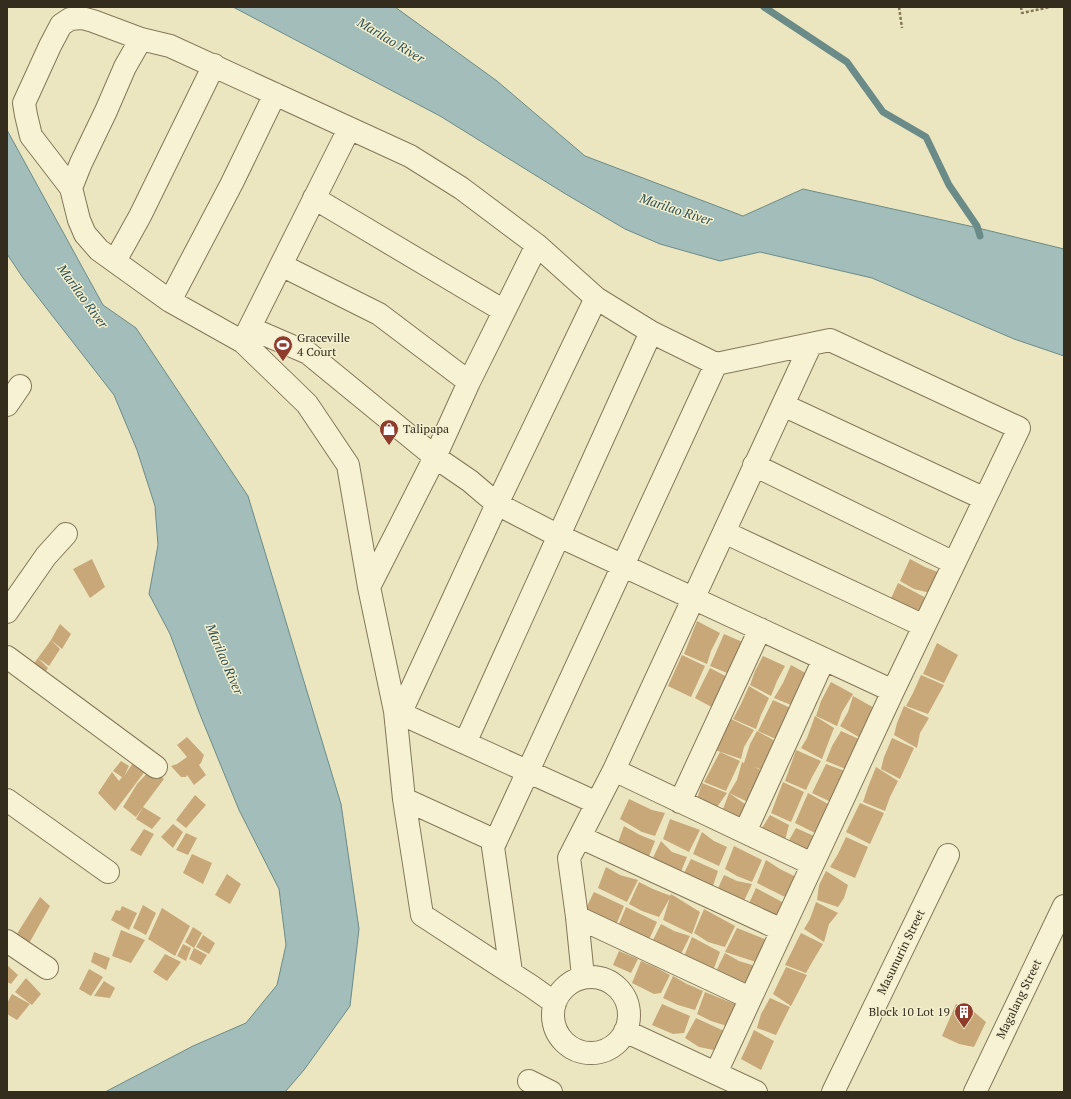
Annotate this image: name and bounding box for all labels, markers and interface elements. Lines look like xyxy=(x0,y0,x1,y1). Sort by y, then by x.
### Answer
water label: Marilao River xyxy=(353,12,429,68)
water label: Marilao River xyxy=(636,188,716,230)
water label: Marilao River xyxy=(53,259,113,333)
place label: Graceville 4 Court xyxy=(297,330,350,359)
sports icon: Graceville 4 Court xyxy=(272,334,294,362)
shop icon: Talipapa xyxy=(378,418,400,446)
place label: Talipapa xyxy=(403,421,449,436)
water label: Marilao River xyxy=(202,620,248,698)
street label: Masunurin Street xyxy=(873,906,928,997)
street label: Magalang Street xyxy=(993,956,1045,1041)
building icon: Block 10 Lot 19 xyxy=(953,1001,975,1029)
place label: Block 10 Lot 19 xyxy=(869,1004,950,1019)

